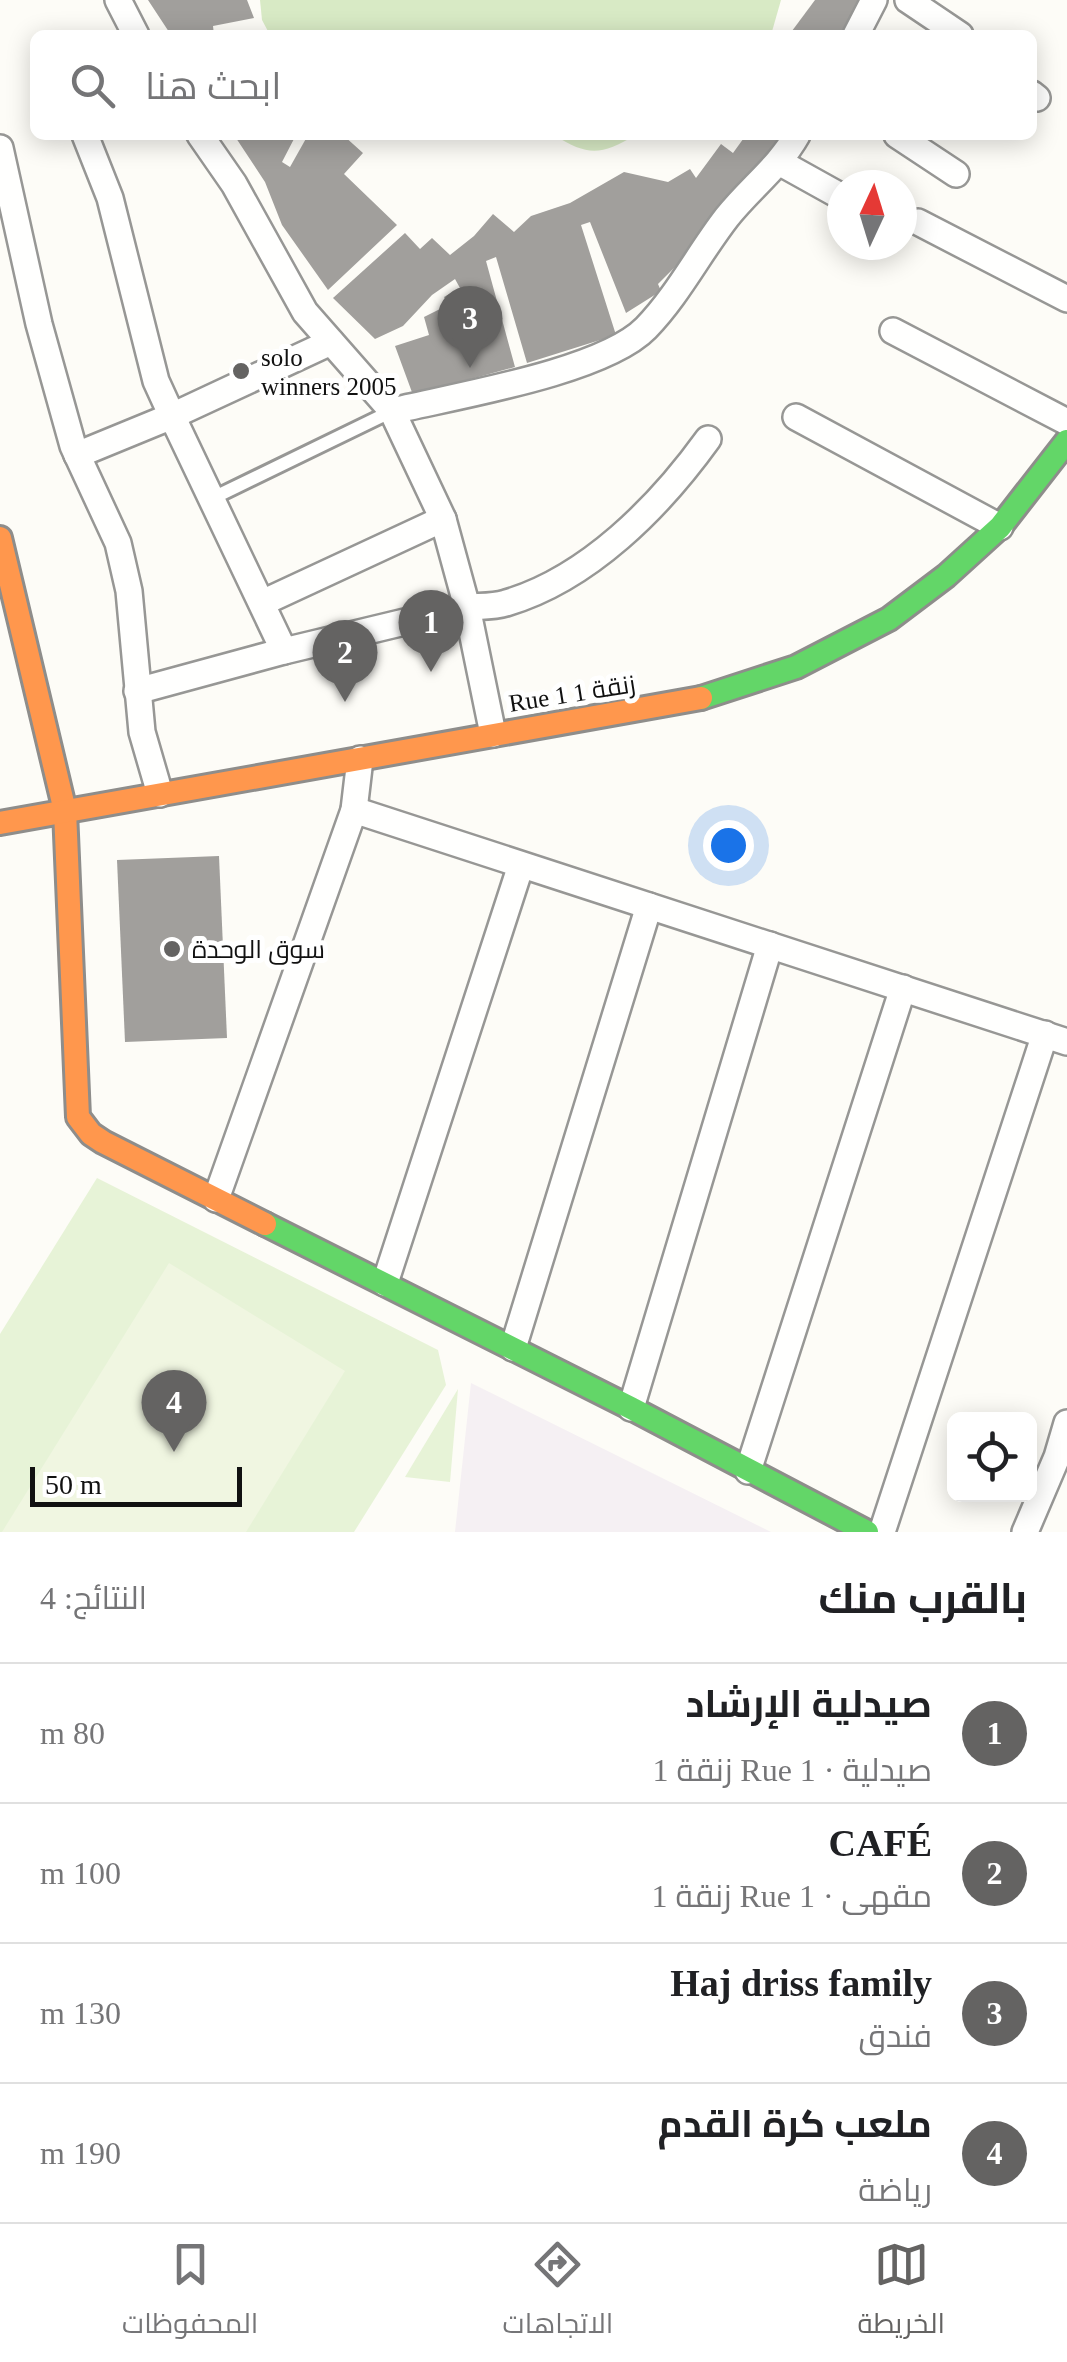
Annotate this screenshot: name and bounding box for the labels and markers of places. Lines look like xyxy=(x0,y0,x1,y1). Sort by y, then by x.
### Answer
pin: 3 xyxy=(438,286,502,368)
place label: solo winners 2005 xyxy=(261,344,396,400)
marker: solo winners 2005 xyxy=(230,360,252,382)
pin: 1 xyxy=(398,590,464,672)
pin: 2 xyxy=(312,620,378,702)
place label: سوق الوحدة xyxy=(192,936,325,965)
marker: سوق الوحدة xyxy=(161,938,183,960)
pin: 4 xyxy=(142,1370,206,1452)

